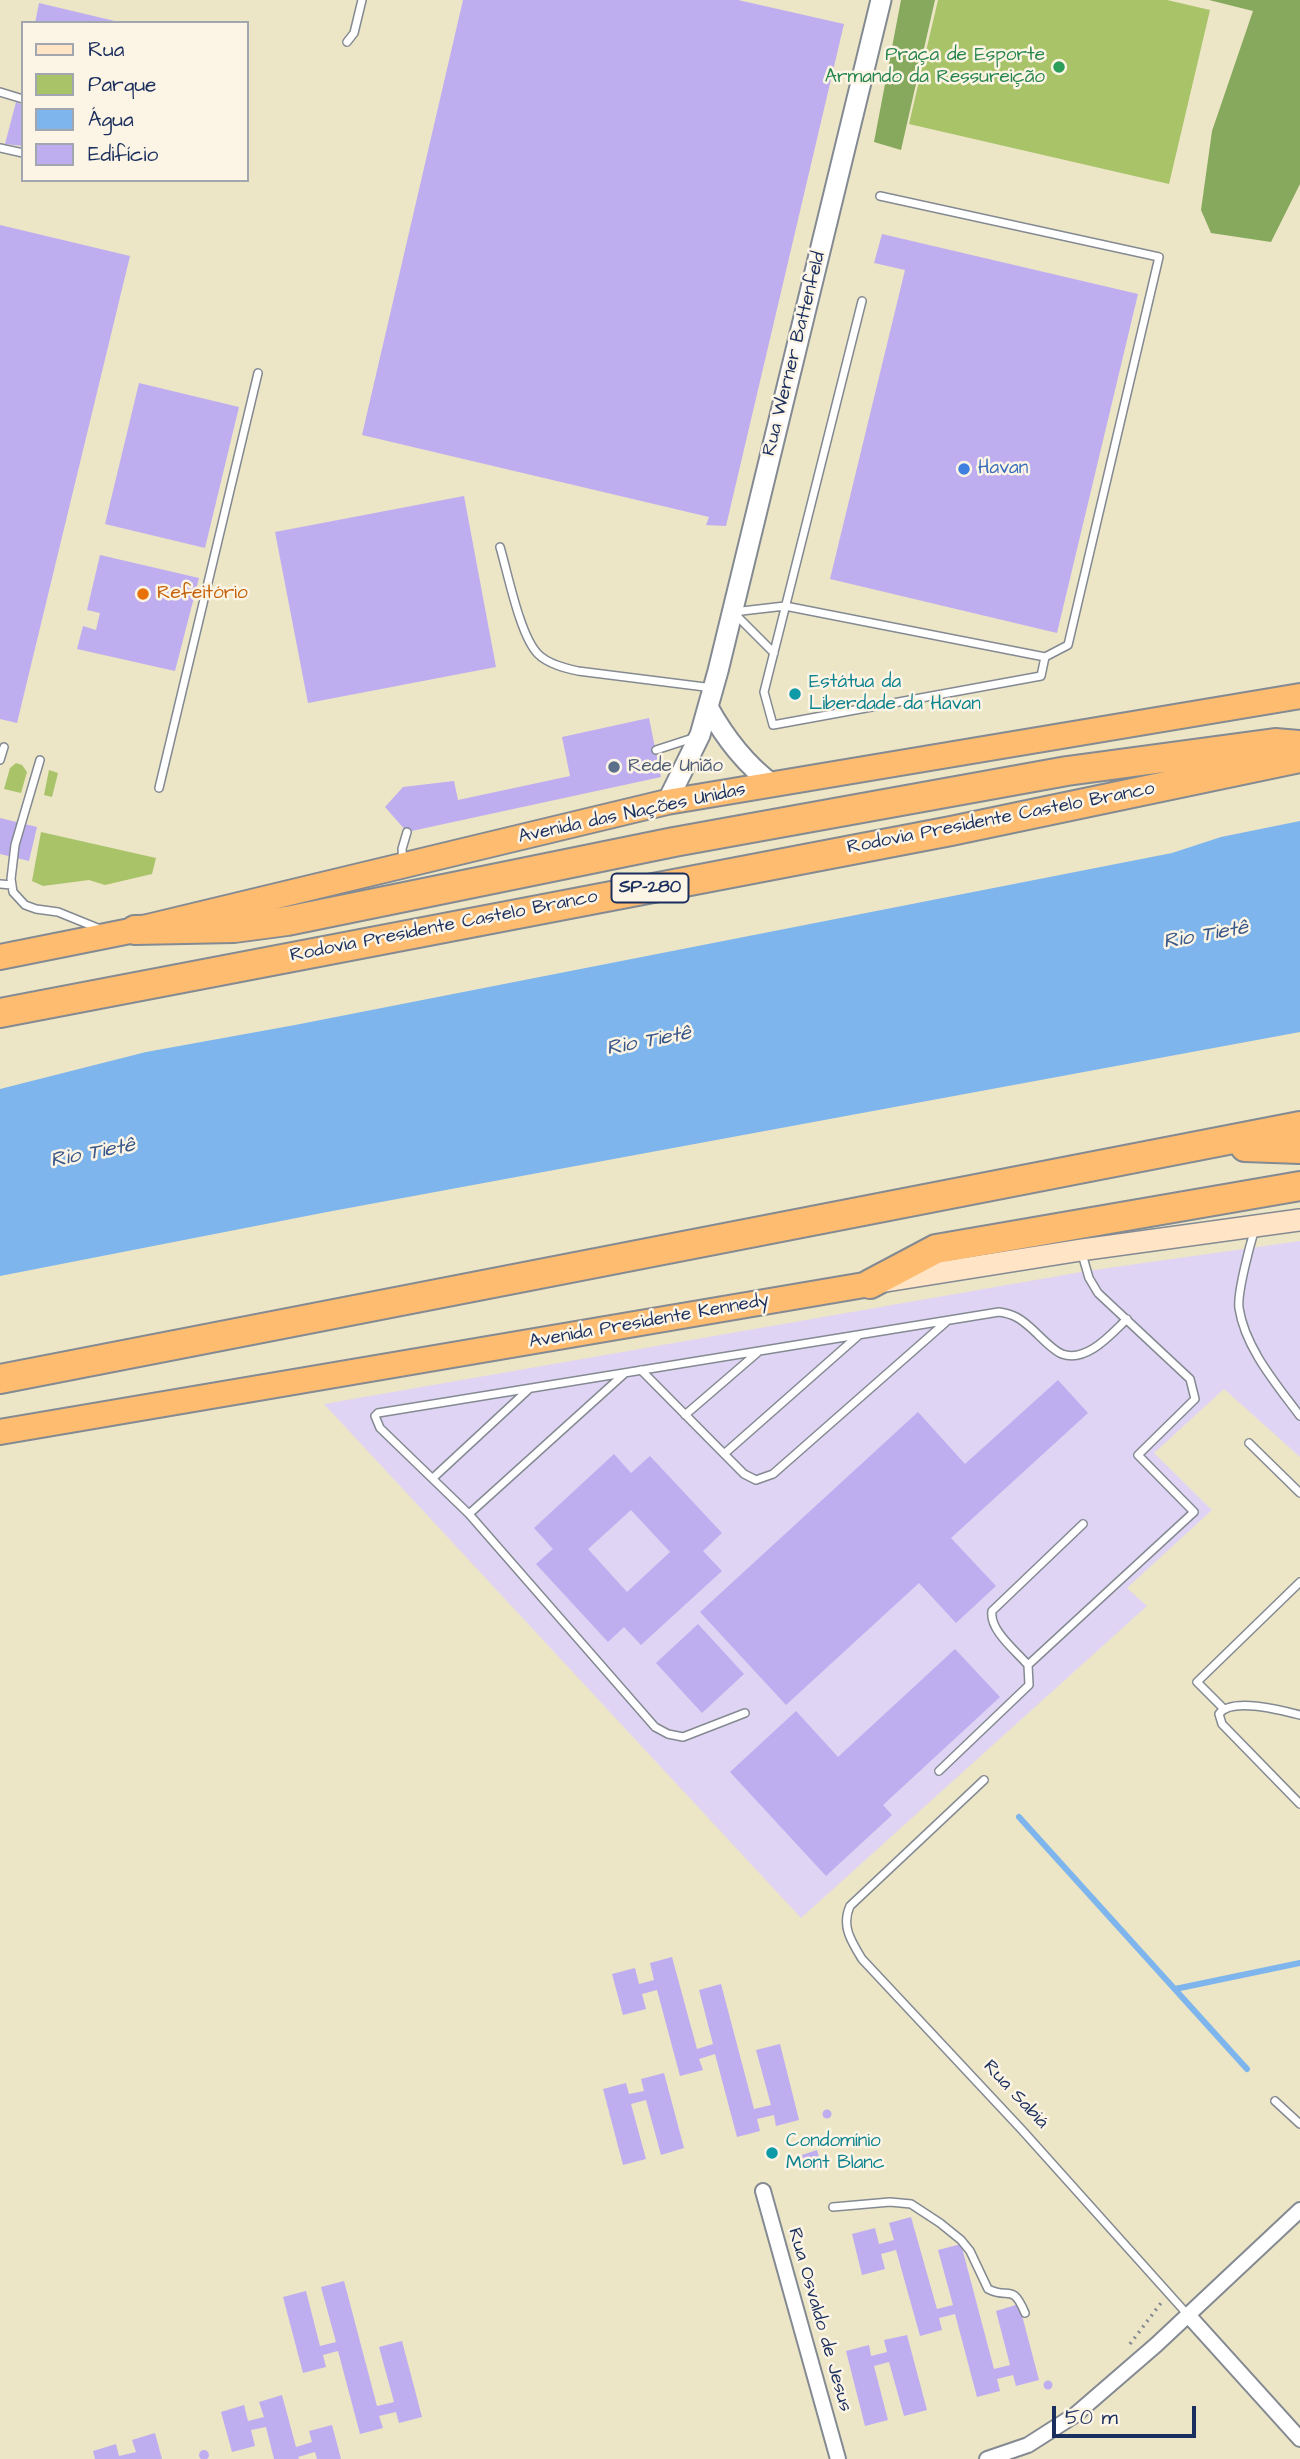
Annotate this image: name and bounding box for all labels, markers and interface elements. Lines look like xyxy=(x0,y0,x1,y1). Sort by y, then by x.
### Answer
legend xyxy=(21,21,248,182)
text: Rua xyxy=(88,35,124,64)
place label: Praça de Esporte Armando da Ressureição xyxy=(825,45,1045,89)
marker: Praça de Esporte Armando da Ressureição xyxy=(1051,59,1067,75)
text: Parque xyxy=(88,70,156,99)
text: Água xyxy=(88,105,134,134)
text: Edifício xyxy=(88,140,158,169)
street label: Rua Werner Battenfeld xyxy=(759,250,831,458)
place label: Havan xyxy=(978,458,1028,480)
marker: Havan xyxy=(956,461,972,477)
place label: Refeitório xyxy=(157,583,248,605)
marker: Refeitório xyxy=(135,586,151,602)
place label: Estátua da Liberdade da Havan xyxy=(809,672,981,716)
marker: Estátua da Liberdade da Havan xyxy=(787,686,803,702)
place label: Rede União xyxy=(628,756,723,778)
marker: Rede União xyxy=(606,759,622,775)
street label: Rodovia Presidente Castelo Branco xyxy=(845,778,1157,860)
street label: Avenida das Nações Unidas xyxy=(516,779,748,849)
road number: SP-280 xyxy=(612,874,688,903)
street label: Rodovia Presidente Castelo Branco xyxy=(288,886,600,968)
water label: Rio Tietê xyxy=(1162,916,1250,956)
water label: Rio Tietê xyxy=(604,1021,694,1063)
water label: Rio Tietê xyxy=(48,1133,138,1175)
street label: Avenida Presidente Kennedy xyxy=(527,1290,771,1354)
street label: Rua Sabiá xyxy=(977,2056,1053,2134)
place label: Condomínio Mont Blanc xyxy=(786,2131,885,2175)
marker: Condomínio Mont Blanc xyxy=(764,2145,780,2161)
street label: Rua Osvaldo de Jesus xyxy=(782,2226,856,2414)
scale bar xyxy=(1055,2392,1198,2436)
text: 50 m xyxy=(1065,2403,1118,2432)

